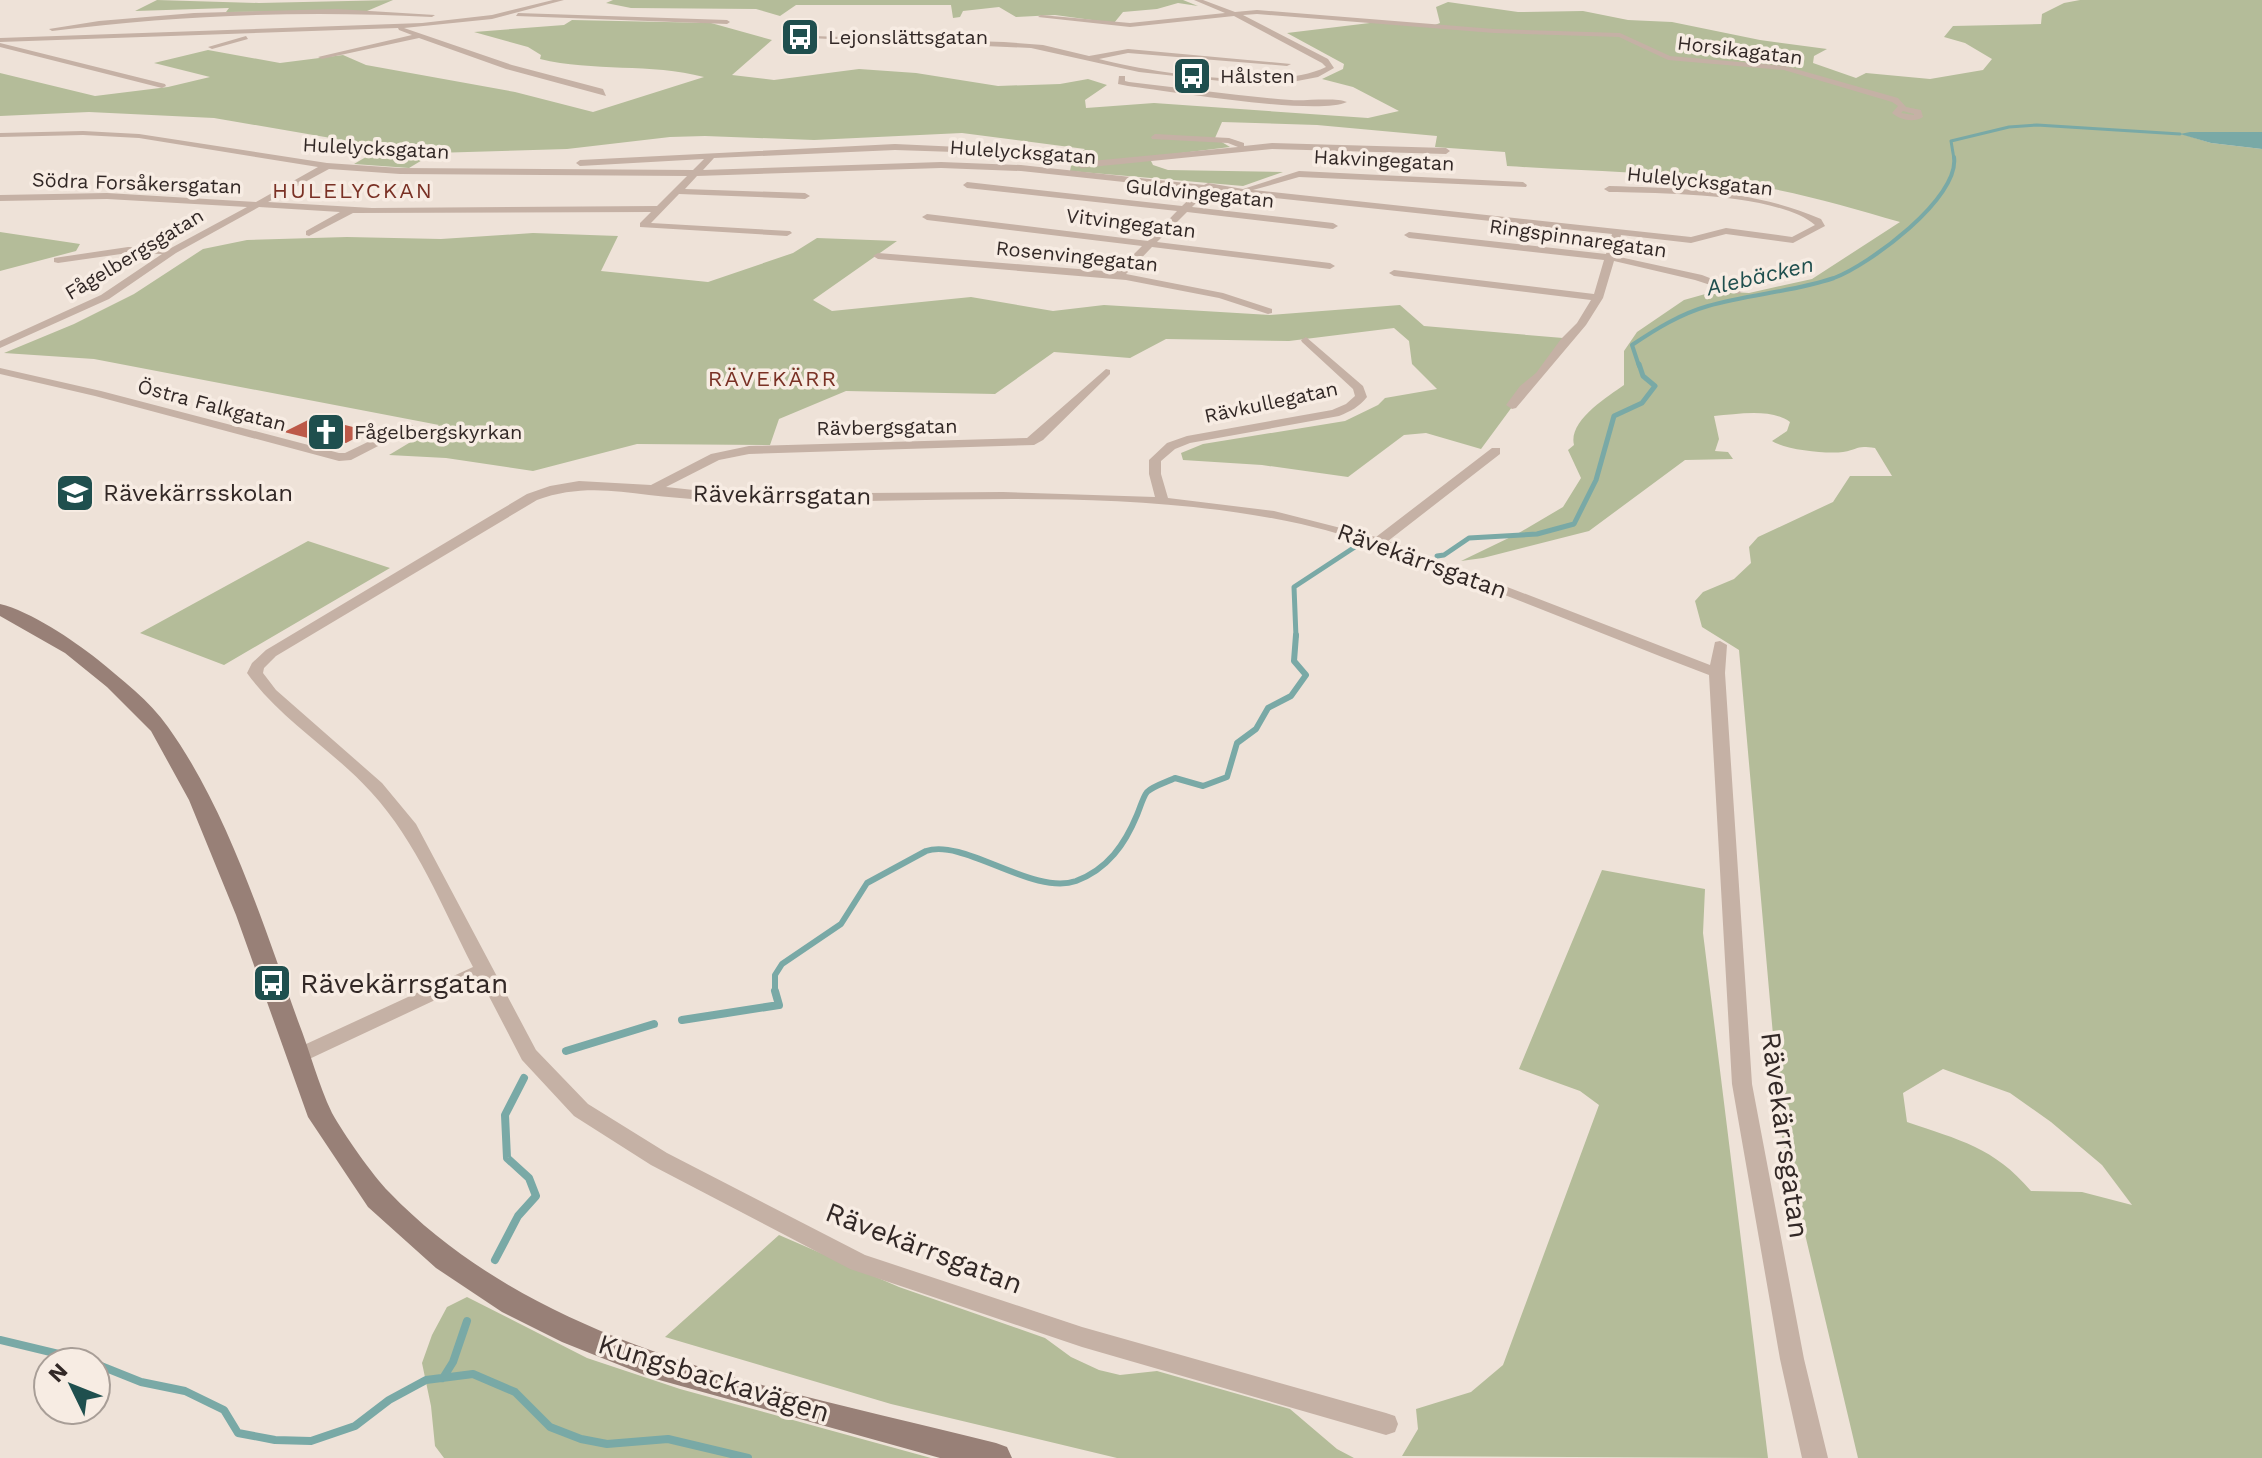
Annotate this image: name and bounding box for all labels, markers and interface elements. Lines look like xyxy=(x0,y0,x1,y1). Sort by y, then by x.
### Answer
bus stop icon: Lejonslättsgatan xyxy=(779,16,821,58)
place label: Lejonslättsgatan xyxy=(828,25,988,49)
street label: Horsikagatan xyxy=(1676,30,1804,70)
bus stop icon: Hålsten xyxy=(1171,55,1213,97)
place label: Hålsten xyxy=(1220,64,1295,88)
street label: Hulelycksgatan xyxy=(302,132,450,164)
street label: Hulelycksgatan xyxy=(949,135,1097,169)
street label: Hakvingegatan xyxy=(1313,144,1455,176)
street label: Hulelycksgatan xyxy=(1626,161,1774,201)
street label: Södra Forsåkersgatan xyxy=(32,167,242,199)
street label: Guldvingegatan xyxy=(1124,173,1276,213)
district label: HULELYCKAN xyxy=(272,178,434,203)
street label: Fågelbergsgatan xyxy=(60,203,208,305)
street label: Vitvingegatan xyxy=(1065,203,1197,243)
street label: Ringspinnaregatan xyxy=(1488,214,1668,262)
street label: Rosenvingegatan xyxy=(995,236,1159,276)
water label: Alebäcken xyxy=(1703,252,1816,301)
district label: RÄVEKÄRR xyxy=(708,366,838,391)
street label: Östra Falkgatan xyxy=(135,374,289,436)
street label: Rävkullegatan xyxy=(1202,376,1340,428)
church icon: Fågelbergskyrkan xyxy=(305,411,347,453)
street label: Rävbergsgatan xyxy=(816,414,958,440)
place label: Fågelbergskyrkan xyxy=(354,420,522,444)
school or university icon: Rävekärrsskolan xyxy=(54,472,96,514)
place label: Rävekärrsskolan xyxy=(103,479,293,507)
street label: Rävekärrsgatan xyxy=(693,479,871,511)
street label: Rävekärrsgatan xyxy=(1333,517,1511,605)
bus stop icon: Rävekärrsgatan xyxy=(251,962,293,1004)
place label: Rävekärrsgatan xyxy=(300,967,508,1000)
street label: Rävekärrsgatan xyxy=(1754,1030,1816,1240)
street label: Rävekärrsgatan xyxy=(821,1195,1027,1301)
street label: Kungsbackavägen xyxy=(594,1327,834,1429)
north arrow xyxy=(32,1346,112,1426)
text: N xyxy=(43,1358,72,1387)

